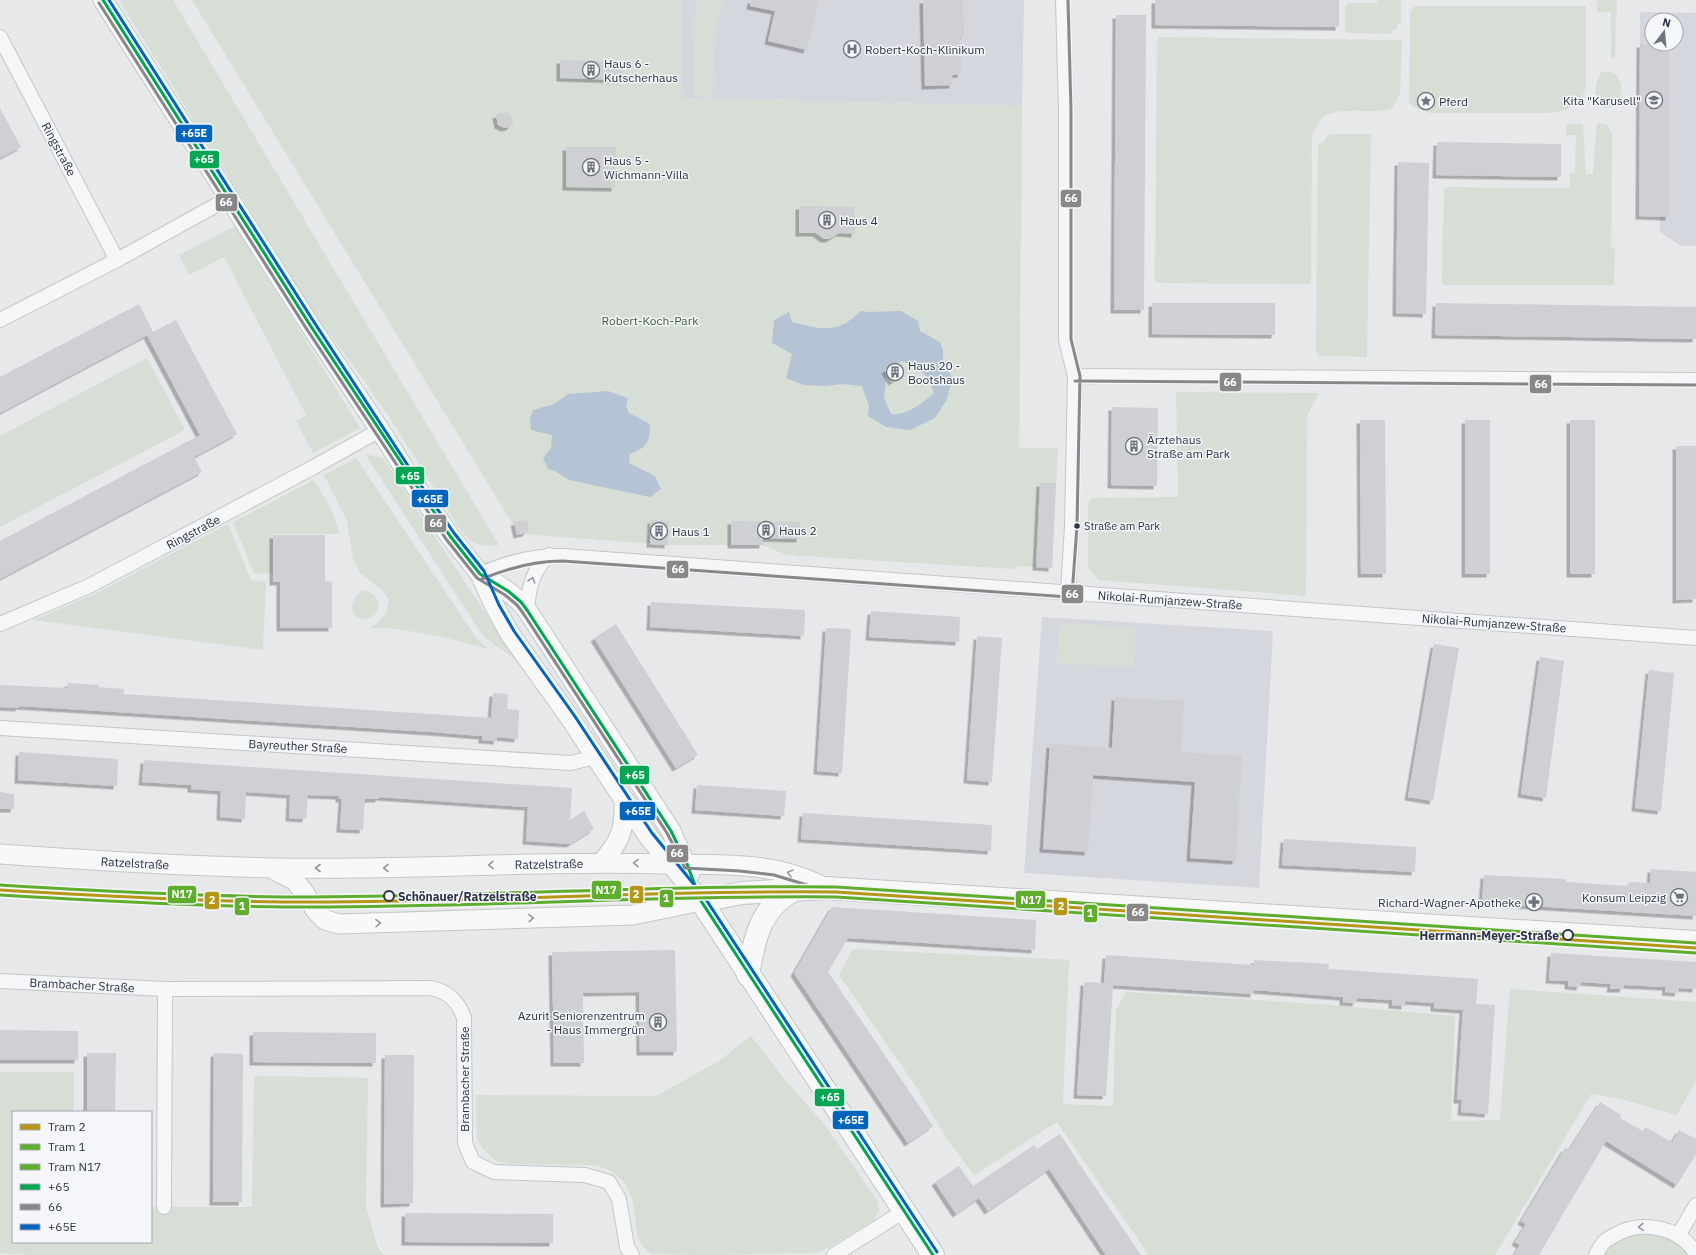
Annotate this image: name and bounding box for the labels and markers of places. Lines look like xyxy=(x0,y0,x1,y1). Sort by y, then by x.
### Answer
hospital icon: Robert-Koch-Klinikum xyxy=(842,39,862,59)
place label: Robert-Koch-Klinikum xyxy=(865,42,985,57)
place label: Haus 6 - Kutscherhaus xyxy=(604,56,678,85)
building icon: Haus 6 - Kutscherhaus xyxy=(581,60,601,80)
school or university icon: Kita "Karusell" xyxy=(1644,90,1664,110)
place icon: Pferd xyxy=(1416,91,1436,111)
place label: Kita "Karusell" xyxy=(1563,93,1641,108)
place label: Pferd xyxy=(1439,94,1468,109)
place label: Haus 5 - Wichmann-Villa xyxy=(604,153,689,182)
building icon: Haus 5 - Wichmann-Villa xyxy=(581,157,601,177)
building icon: Haus 4 xyxy=(817,210,837,230)
place label: Haus 4 xyxy=(840,213,878,228)
place label: Haus 20 - Bootshaus xyxy=(908,358,965,387)
building icon: Haus 20 - Bootshaus xyxy=(885,362,905,382)
place label: Ärztehaus Straße am Park xyxy=(1147,432,1231,461)
building icon: Ärztehaus Straße am Park xyxy=(1124,436,1144,456)
place label: Straße am Park xyxy=(1084,519,1160,533)
building icon: Haus 2 xyxy=(756,520,776,540)
building icon: Haus 1 xyxy=(649,521,669,541)
marker: Straße am Park xyxy=(1072,521,1082,531)
place label: Haus 2 xyxy=(779,523,817,538)
place label: Haus 1 xyxy=(672,524,710,539)
supermarket icon: Konsum Leipzig xyxy=(1669,887,1689,907)
place label: Schönauer/Ratzelstraße xyxy=(398,889,537,904)
marker: Schönauer/Ratzelstraße xyxy=(383,890,395,902)
place label: Konsum Leipzig xyxy=(1582,890,1667,905)
pharmacy icon: Richard-Wagner-Apotheke xyxy=(1524,892,1544,912)
place label: Richard-Wagner-Apotheke xyxy=(1378,895,1521,910)
place label: Herrmann-Meyer-Straße xyxy=(1420,928,1559,943)
marker: Herrmann-Meyer-Straße xyxy=(1562,929,1574,941)
place label: Azurit Seniorenzentrum - Haus Immergrün xyxy=(518,1008,645,1037)
building icon: Azurit Seniorenzentrum - Haus Immergrün xyxy=(648,1012,668,1032)

